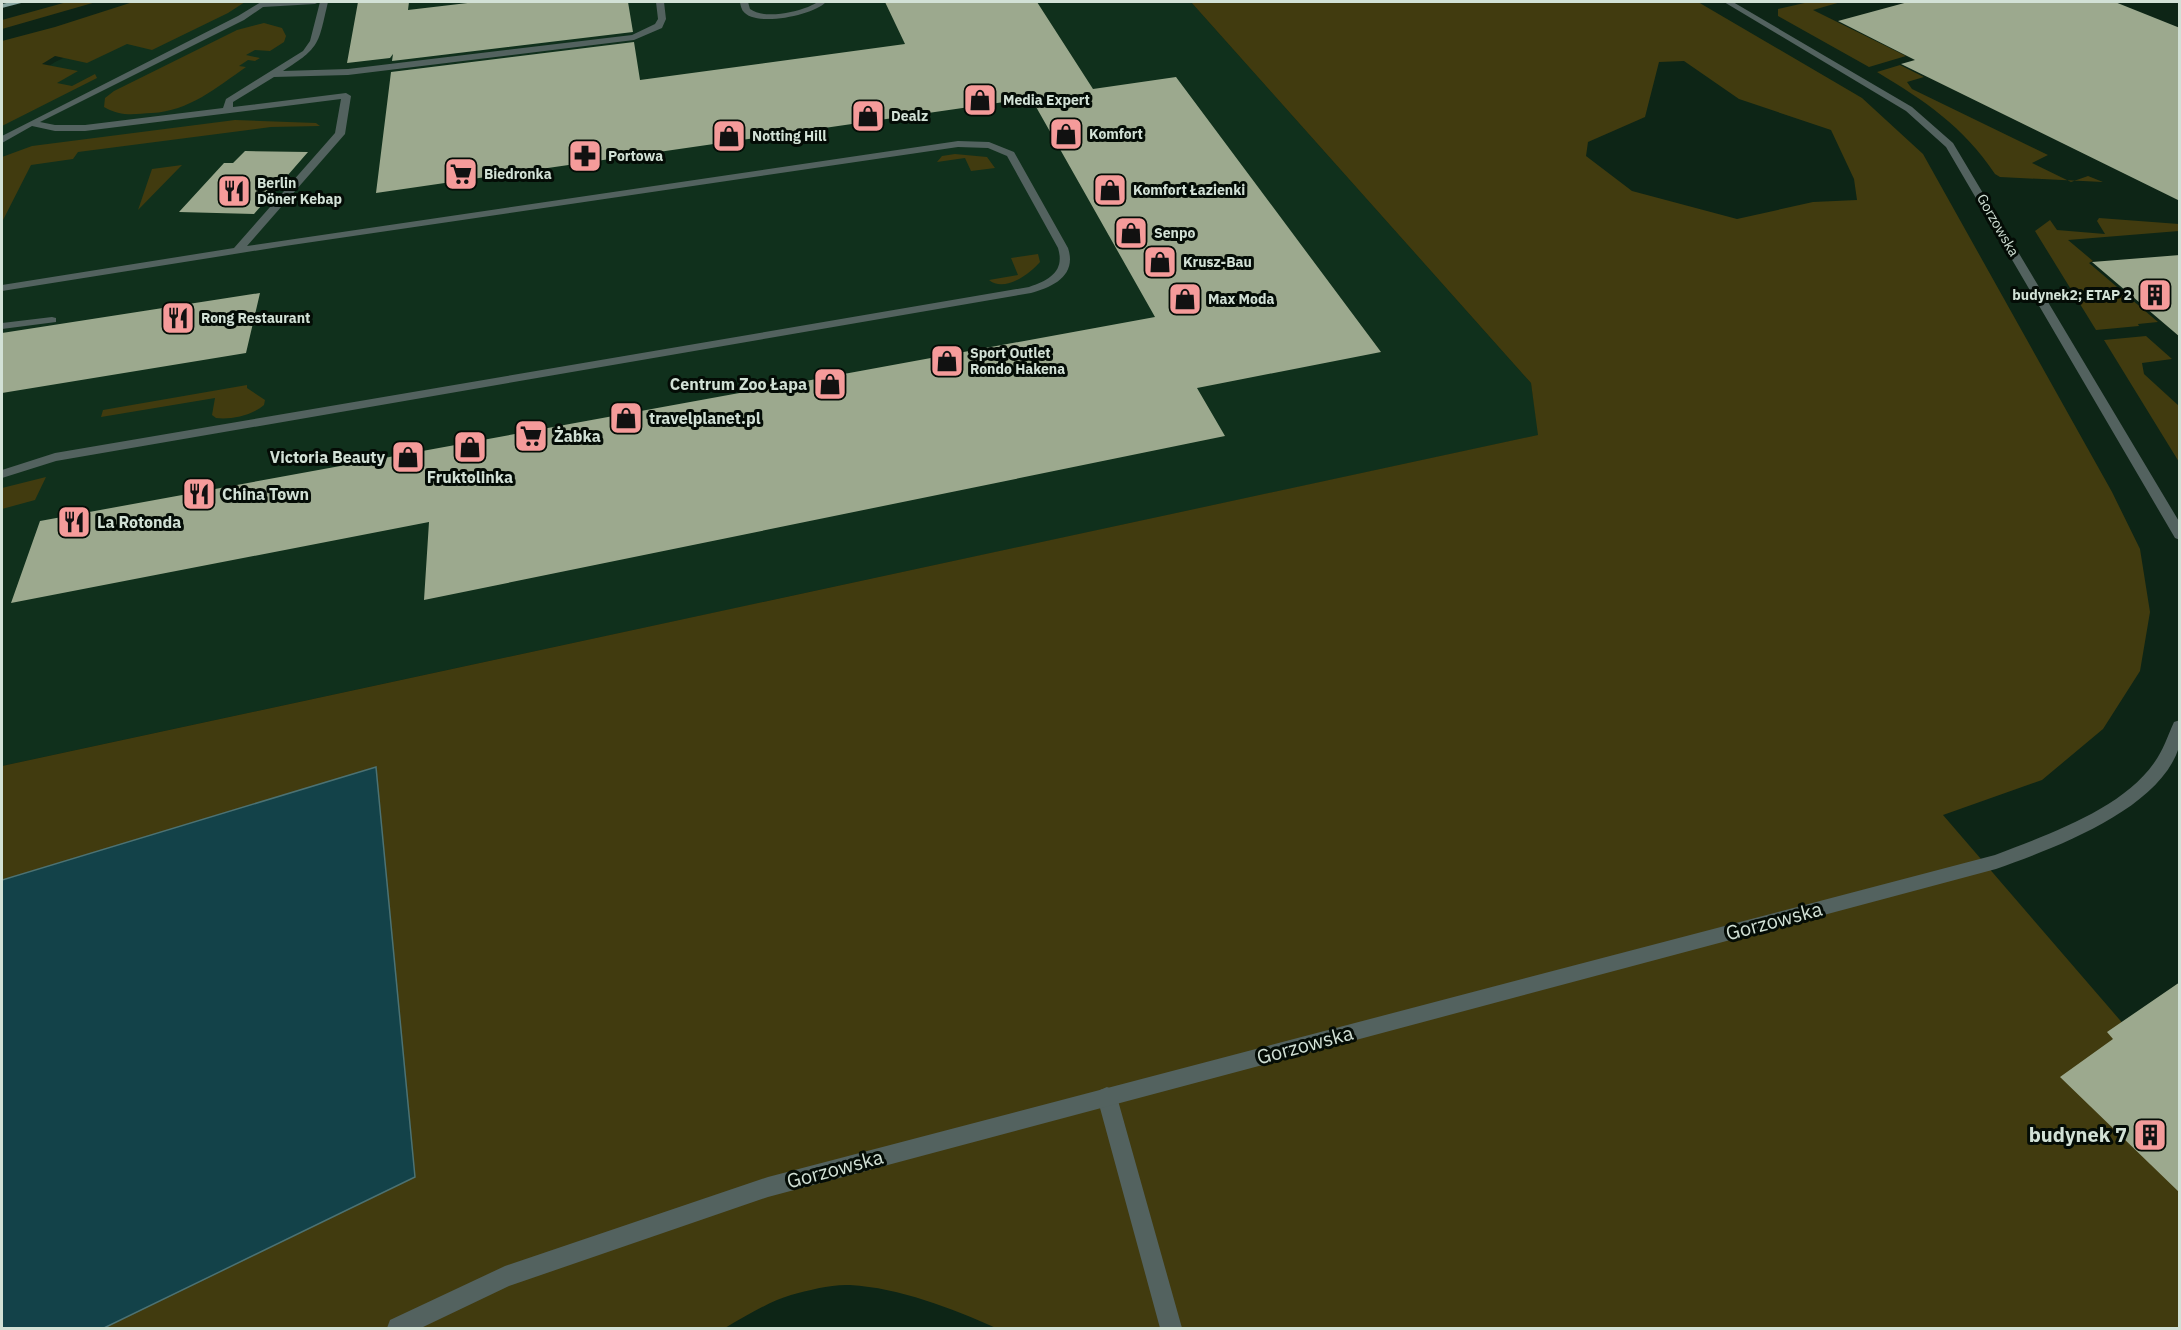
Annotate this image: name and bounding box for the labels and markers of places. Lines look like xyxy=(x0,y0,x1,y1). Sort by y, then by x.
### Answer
shop icon: Media Expert xyxy=(962,82,998,118)
place label: Media Expert xyxy=(1003,91,1090,109)
shop icon: Dealz xyxy=(850,98,886,134)
place label: Dealz xyxy=(891,107,928,125)
shop icon: Komfort xyxy=(1048,116,1084,152)
shop icon: Notting Hill xyxy=(711,118,747,154)
place label: Komfort xyxy=(1089,125,1143,143)
place label: Notting Hill xyxy=(752,127,827,145)
pharmacy icon: Portowa xyxy=(567,138,603,174)
place label: Portowa xyxy=(608,147,663,165)
supermarket icon: Biedronka xyxy=(443,156,479,192)
place label: Biedronka xyxy=(484,165,552,183)
shop icon: Komfort Łazienki xyxy=(1092,172,1128,208)
restaurant icon: Berlin Döner Kebap xyxy=(216,173,252,209)
place label: Berlin Döner Kebap xyxy=(257,174,342,208)
place label: Komfort Łazienki xyxy=(1133,181,1245,199)
shop icon: Senpo xyxy=(1113,215,1149,251)
place label: Senpo xyxy=(1154,224,1195,242)
shop icon: Krusz-Bau xyxy=(1142,244,1178,280)
place label: Krusz-Bau xyxy=(1183,253,1252,271)
building icon: budynek2; ETAP 2 xyxy=(2137,277,2173,313)
shop icon: Max Moda xyxy=(1167,281,1203,317)
place label: budynek2; ETAP 2 xyxy=(2012,286,2132,304)
place label: Max Moda xyxy=(1208,290,1274,308)
restaurant icon: Rong Restaurant xyxy=(160,300,196,336)
place label: Rong Restaurant xyxy=(201,309,310,327)
shop icon: Sport Outlet Rondo Hakena xyxy=(929,343,965,379)
place label: Sport Outlet Rondo Hakena xyxy=(970,344,1065,378)
shop icon: Centrum Zoo Łapa xyxy=(812,366,848,402)
place label: Centrum Zoo Łapa xyxy=(670,374,807,394)
shop icon: travelplanet.pl xyxy=(608,400,644,436)
place label: travelplanet.pl xyxy=(649,408,761,428)
supermarket icon: Żabka xyxy=(513,418,549,454)
place label: Żabka xyxy=(554,426,601,446)
shop icon: Fruktolinka xyxy=(452,429,488,465)
shop icon: Victoria Beauty xyxy=(390,439,426,475)
place label: Victoria Beauty xyxy=(270,447,385,467)
place label: Fruktolinka xyxy=(427,467,513,487)
restaurant icon: China Town xyxy=(181,476,217,512)
place label: China Town xyxy=(222,484,309,504)
restaurant icon: La Rotonda xyxy=(56,504,92,540)
place label: La Rotonda xyxy=(97,512,181,532)
building icon: budynek 7 xyxy=(2132,1117,2168,1153)
place label: budynek 7 xyxy=(2029,1121,2127,1148)

